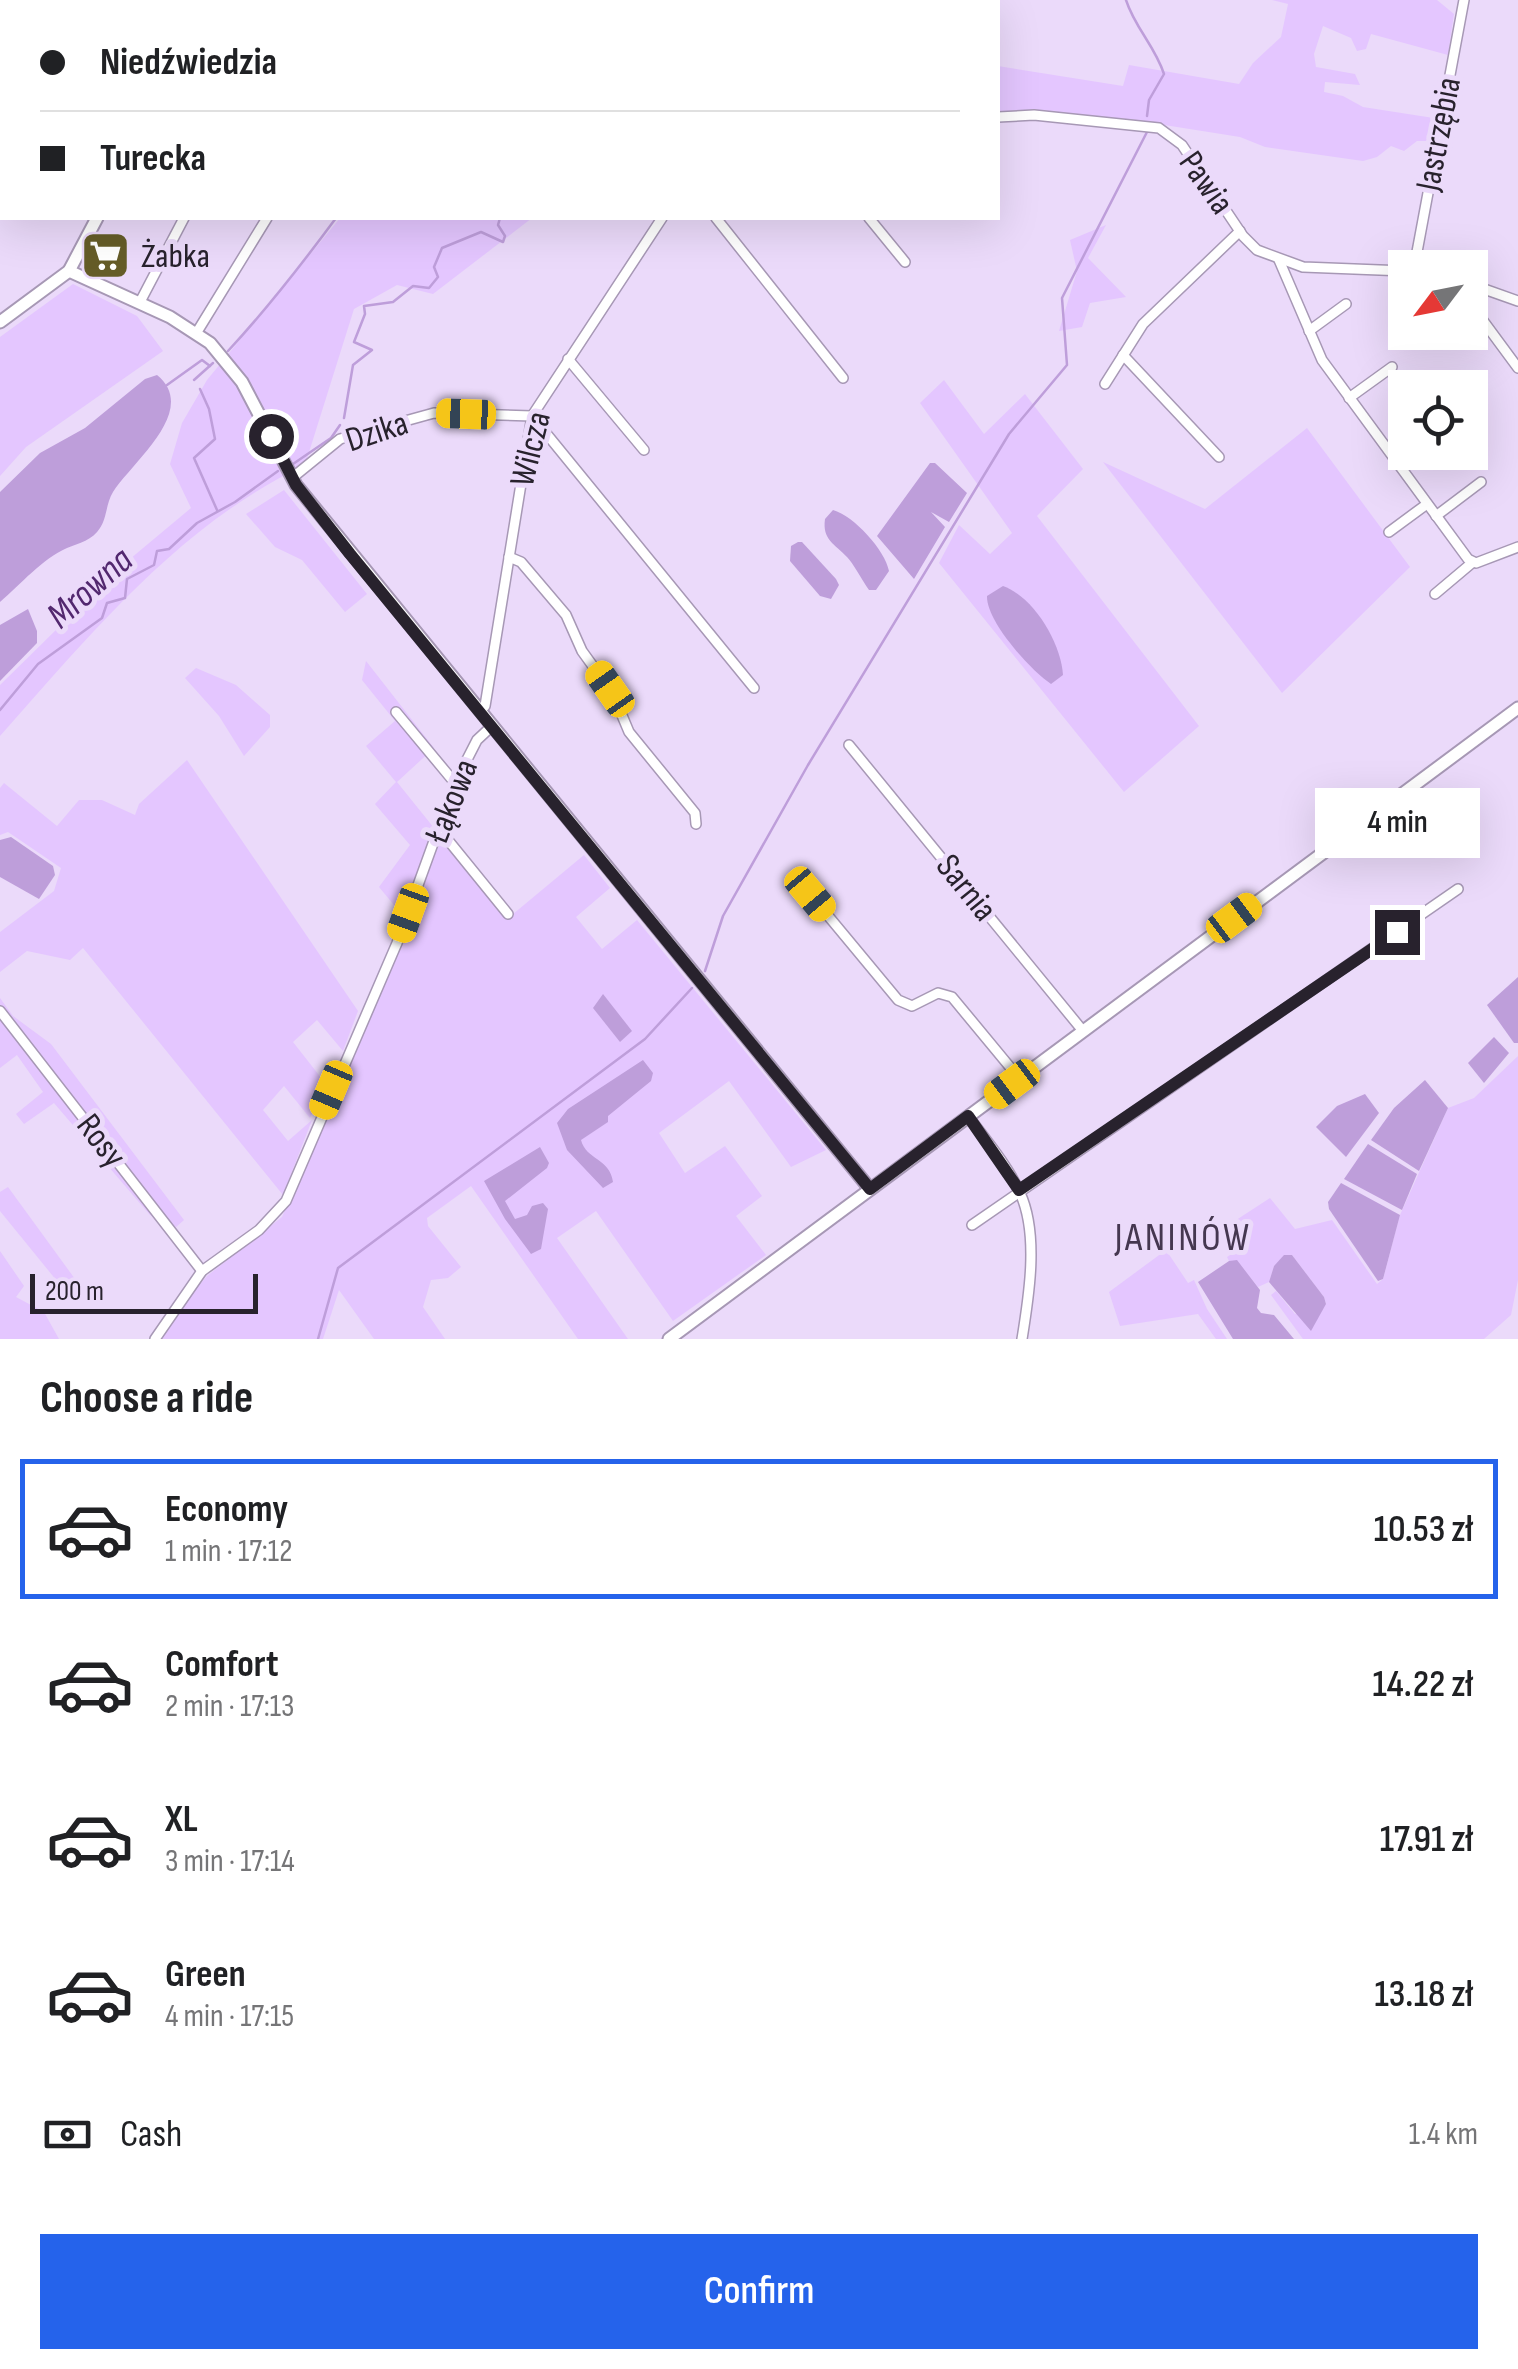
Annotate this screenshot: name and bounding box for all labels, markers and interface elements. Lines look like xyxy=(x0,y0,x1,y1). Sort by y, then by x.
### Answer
text: Niedźwiedzia xyxy=(100,40,277,85)
street label: Jastrzębia xyxy=(1407,74,1471,195)
text: Turecka xyxy=(100,136,206,181)
street label: Pawia xyxy=(1169,143,1243,223)
supermarket icon: Żabka xyxy=(80,230,132,282)
place label: Żabka xyxy=(141,235,210,278)
north arrow xyxy=(1388,250,1488,350)
map controls xyxy=(1388,250,1488,470)
button: locate xyxy=(1388,370,1488,470)
car xyxy=(435,398,497,430)
street label: Dzika xyxy=(340,402,414,462)
street label: Wilcza xyxy=(501,407,561,491)
route start xyxy=(249,414,294,459)
water label: Mrowna xyxy=(38,538,142,638)
car xyxy=(581,656,639,722)
street label: Łąkowa xyxy=(416,753,488,850)
callout: 4 min xyxy=(1314,787,1480,857)
text: 4 min xyxy=(1367,803,1428,842)
street label: Sarnia xyxy=(926,846,1006,930)
car xyxy=(779,861,841,927)
car xyxy=(384,880,432,946)
car xyxy=(1201,888,1267,948)
route end xyxy=(1375,910,1420,955)
car xyxy=(979,1054,1045,1114)
car xyxy=(305,1057,357,1123)
street label: Rosy xyxy=(67,1106,135,1176)
district label: JANINÓW xyxy=(1113,1214,1252,1262)
scale bar xyxy=(30,1269,258,1314)
text: 200 m xyxy=(45,1275,104,1308)
text: Choose a ride xyxy=(40,1371,253,1426)
icon: car xyxy=(45,1484,135,1574)
text: Economy xyxy=(165,1487,288,1532)
text: 10.53 zł xyxy=(1374,1507,1473,1552)
text: 1 min · 17:12 xyxy=(165,1532,293,1571)
icon: car xyxy=(45,1639,135,1729)
text: Comfort xyxy=(165,1642,279,1687)
text: 14.22 zł xyxy=(1372,1662,1473,1707)
text: 2 min · 17:13 xyxy=(165,1687,294,1726)
icon: car xyxy=(45,1794,135,1884)
text: XL xyxy=(165,1797,198,1842)
text: 17.91 zł xyxy=(1380,1817,1473,1862)
text: 3 min · 17:14 xyxy=(165,1842,295,1881)
icon: car xyxy=(45,1949,135,2039)
text: Green xyxy=(165,1952,246,1997)
text: 13.18 zł xyxy=(1375,1972,1473,2017)
text: 4 min · 17:15 xyxy=(165,1997,294,2036)
icon: cash xyxy=(40,2107,95,2162)
text: Cash xyxy=(120,2112,182,2157)
text: 1.4 km xyxy=(1409,2115,1478,2154)
button: Confirm xyxy=(40,2234,1478,2349)

